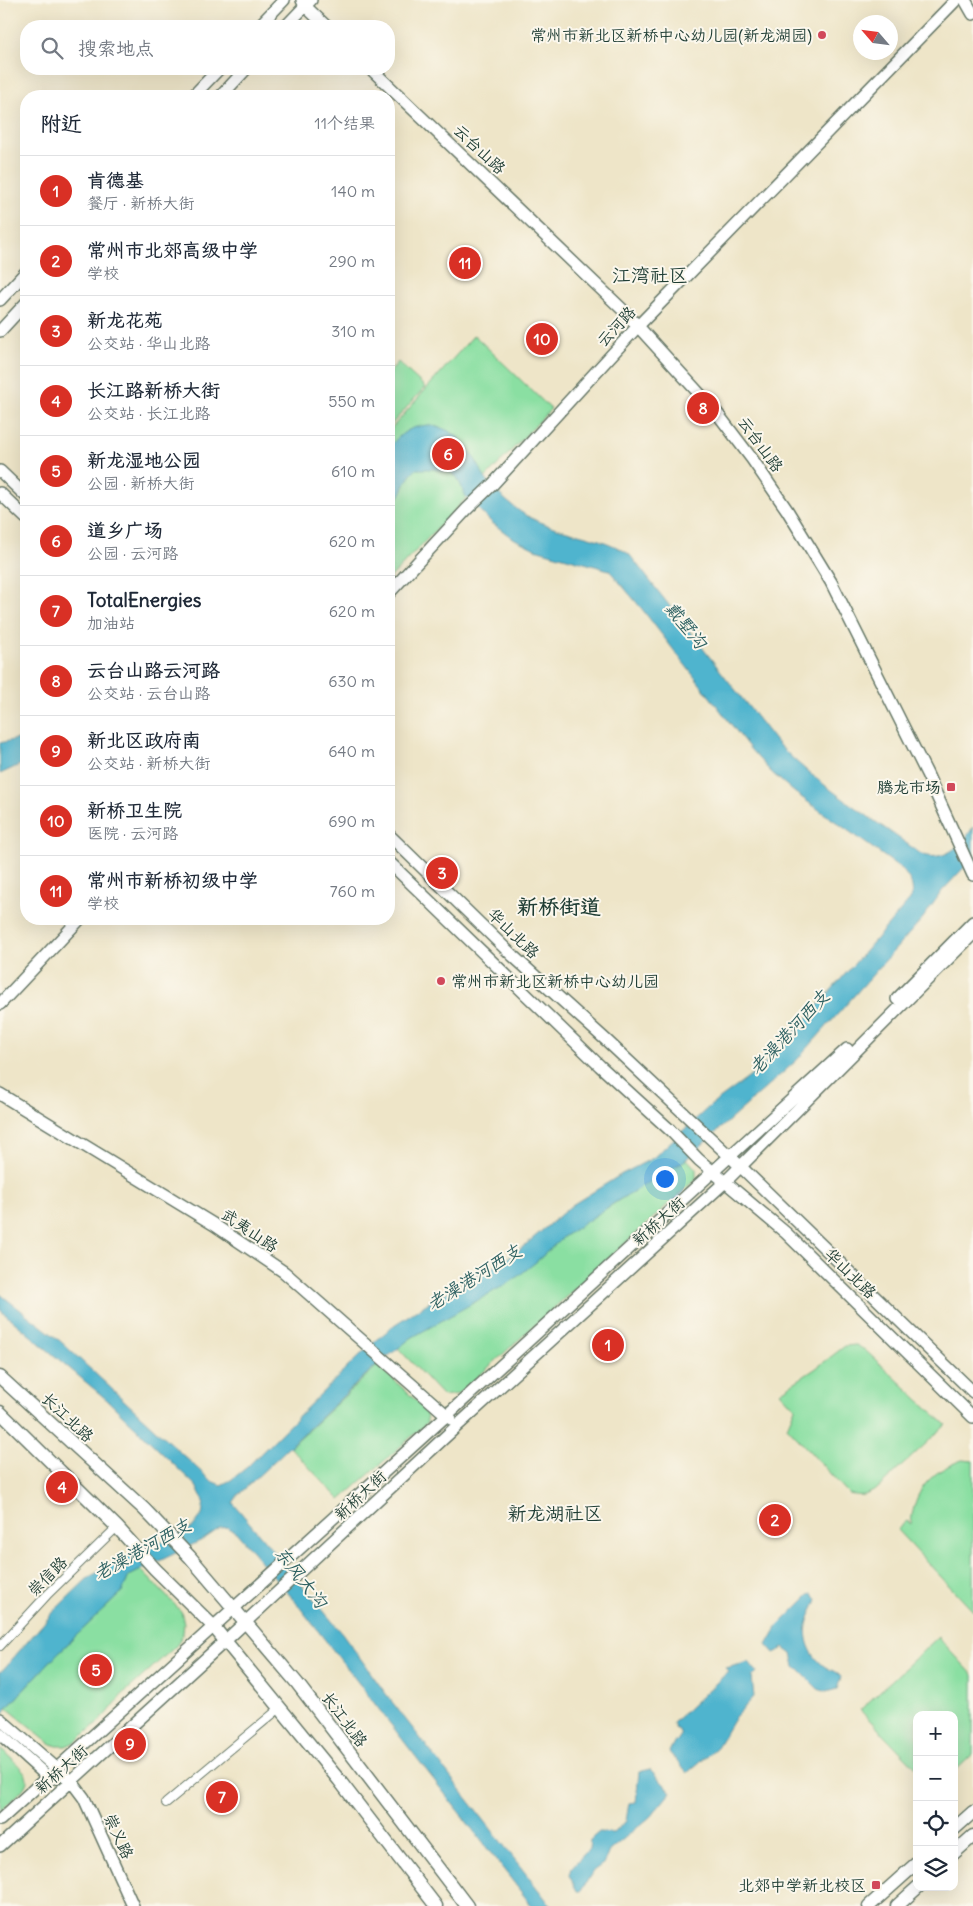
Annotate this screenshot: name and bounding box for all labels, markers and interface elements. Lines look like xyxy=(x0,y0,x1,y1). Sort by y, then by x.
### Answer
north arrow xyxy=(853,15,898,60)
search box xyxy=(20,20,395,75)
place label: 常州市新北区新桥中心幼儿园(新龙湖园) xyxy=(530,25,812,45)
marker: 常州市新北区新桥中心幼儿园(新龙湖园) xyxy=(816,29,828,41)
icon: search xyxy=(38,34,66,62)
text: 搜索地点 xyxy=(78,36,154,60)
text: 附近 xyxy=(40,110,82,137)
text: 11个结果 xyxy=(314,113,375,133)
street label: 云台山路 xyxy=(450,120,510,178)
text: 肯德基 xyxy=(87,168,144,192)
text: 1 xyxy=(53,181,59,201)
text: 140 m xyxy=(331,181,375,201)
text: 餐厅 · 新桥大街 xyxy=(87,193,194,213)
text: 常州市北郊高级中学 xyxy=(87,238,258,262)
pin: 11 xyxy=(449,244,481,282)
text: 2 xyxy=(52,251,60,271)
text: 290 m xyxy=(329,251,375,271)
text: 学校 xyxy=(87,263,119,283)
district label: 江湾社区 xyxy=(612,263,688,287)
street label: 云河路 xyxy=(592,302,640,350)
text: 新龙花苑 xyxy=(87,308,163,332)
pin: 10 xyxy=(526,320,558,358)
text: 3 xyxy=(51,321,61,341)
text: 310 m xyxy=(331,321,375,341)
text: 公交站 · 华山北路 xyxy=(87,333,210,353)
text: 长江路新桥大街 xyxy=(87,378,220,402)
pin: 8 xyxy=(687,389,719,427)
text: 4 xyxy=(51,391,61,411)
text: 550 m xyxy=(328,391,375,411)
text: 公交站 · 长江北路 xyxy=(87,403,210,423)
street label: 云台山路 xyxy=(734,412,788,476)
pin: 6 xyxy=(432,435,464,473)
text: 新龙湿地公园 xyxy=(87,448,201,472)
text: 5 xyxy=(51,461,61,481)
text: 610 m xyxy=(331,461,375,481)
text: 公园 · 新桥大街 xyxy=(87,473,194,493)
text: 道乡广场 xyxy=(87,518,163,542)
text: 6 xyxy=(51,531,61,551)
text: 620 m xyxy=(329,531,375,551)
text: 公园 · 云河路 xyxy=(87,543,178,563)
text: TotalEnergies xyxy=(87,588,201,612)
water label: 戴墅沟 xyxy=(660,597,713,655)
text: 7 xyxy=(52,601,60,621)
text: 620 m xyxy=(329,601,375,621)
text: 加油站 xyxy=(87,613,135,633)
text: 云台山路云河路 xyxy=(87,658,220,682)
text: 8 xyxy=(51,671,61,691)
text: 630 m xyxy=(328,671,375,691)
text: 公交站 · 云台山路 xyxy=(87,683,210,703)
text: 新北区政府南 xyxy=(87,728,201,752)
text: 9 xyxy=(51,741,61,761)
text: 640 m xyxy=(328,741,375,761)
text: 公交站 · 新桥大街 xyxy=(87,753,210,773)
place label: 腾龙市场 xyxy=(877,777,941,797)
marker: 腾龙市场 xyxy=(945,781,957,793)
text: 新桥卫生院 xyxy=(87,798,182,822)
text: 10 xyxy=(48,811,64,831)
text: 690 m xyxy=(328,811,375,831)
text: 医院 · 云河路 xyxy=(87,823,178,843)
pin: 3 xyxy=(426,854,458,892)
text: 常州市新桥初级中学 xyxy=(87,868,258,892)
text: 11 xyxy=(50,881,62,901)
text: 760 m xyxy=(330,881,375,901)
text: 学校 xyxy=(87,893,119,913)
district label: 新桥街道 xyxy=(517,893,601,920)
street label: 华山北路 xyxy=(484,904,544,962)
place label: 常州市新北区新桥中心幼儿园 xyxy=(451,971,659,991)
marker: 常州市新北区新桥中心幼儿园 xyxy=(435,975,447,987)
water label: 老澡港河西支 xyxy=(744,985,834,1079)
your location xyxy=(652,1166,678,1192)
street label: 新桥大街 xyxy=(628,1192,688,1250)
street label: 武夷山路 xyxy=(218,1204,282,1256)
water label: 老澡港河西支 xyxy=(422,1239,526,1315)
street label: 华山北路 xyxy=(821,1244,881,1302)
pin: 1 xyxy=(592,1326,624,1364)
street label: 长江北路 xyxy=(38,1388,98,1446)
street label: 新桥大街 xyxy=(330,1466,390,1524)
pin: 4 xyxy=(46,1468,78,1506)
district label: 新龙湖社区 xyxy=(507,1501,603,1525)
pin: 2 xyxy=(759,1501,791,1539)
water label: 老澡港河西支 xyxy=(89,1513,195,1585)
water label: 东风大沟 xyxy=(270,1542,333,1614)
street label: 崇信路 xyxy=(23,1552,71,1600)
pin: 5 xyxy=(80,1651,112,1689)
street label: 长江北路 xyxy=(318,1687,372,1751)
map controls xyxy=(913,1711,958,1891)
button: + xyxy=(913,1711,958,1756)
pin: 9 xyxy=(114,1725,146,1763)
street label: 新桥大街 xyxy=(31,1740,91,1798)
button: − xyxy=(913,1756,958,1801)
pin: 7 xyxy=(206,1778,238,1816)
button: locate xyxy=(913,1801,958,1846)
street label: 崇义路 xyxy=(100,1810,138,1862)
button: layers xyxy=(913,1846,958,1891)
place label: 北郊中学新北校区 xyxy=(738,1875,866,1895)
marker: 北郊中学新北校区 xyxy=(870,1879,882,1891)

